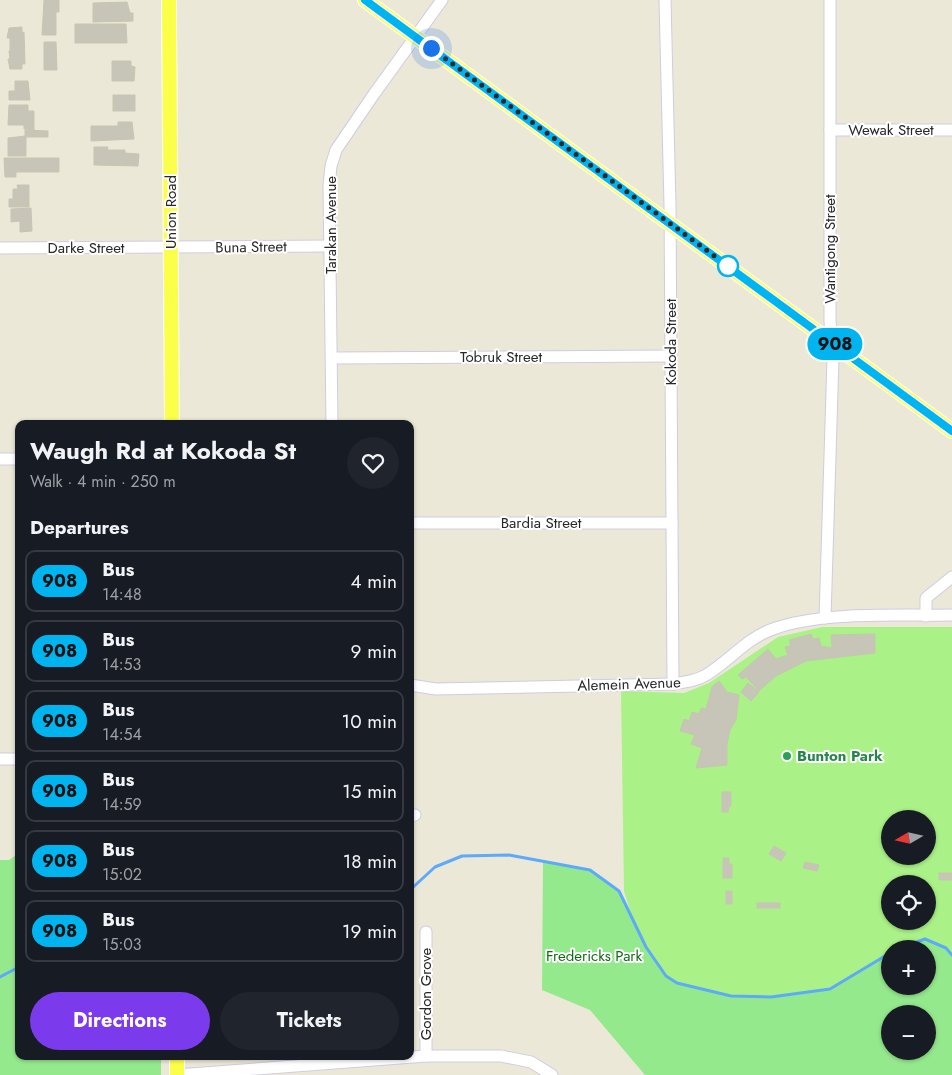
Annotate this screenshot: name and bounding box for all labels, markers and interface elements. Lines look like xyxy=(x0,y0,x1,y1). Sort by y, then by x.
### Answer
your location xyxy=(419,36,444,61)
street label: Wewak Street xyxy=(848,119,934,141)
street label: Union Road xyxy=(160,175,182,249)
street label: Tarakan Avenue xyxy=(320,176,342,274)
street label: Wantigong Street xyxy=(819,194,841,304)
street label: Buna Street xyxy=(215,235,287,259)
street label: Darke Street xyxy=(48,237,125,259)
unlabelled marker xyxy=(717,255,739,277)
street label: Kokoda Street xyxy=(660,298,682,385)
line badge: 908 xyxy=(806,328,864,360)
text: 908 xyxy=(817,331,853,357)
street label: Tobruk Street xyxy=(460,346,542,368)
text: Waugh Rd at Kokoda St xyxy=(30,433,296,468)
button: heart xyxy=(347,437,399,489)
text: Walk · 4 min · 250 m xyxy=(30,470,176,493)
street label: Bardia Street xyxy=(501,512,582,534)
text: Departures xyxy=(30,514,129,541)
text: Bus xyxy=(102,556,134,583)
text: 908 xyxy=(42,568,77,594)
text: 4 min xyxy=(350,568,397,595)
text: 14:48 xyxy=(102,583,142,606)
text: Bus xyxy=(102,626,134,653)
text: 908 xyxy=(42,638,77,664)
text: 9 min xyxy=(351,638,397,665)
text: 14:53 xyxy=(102,653,141,676)
street label: Alemein Avenue xyxy=(577,671,681,697)
text: Bus xyxy=(102,696,134,723)
text: 908 xyxy=(42,708,77,734)
text: 10 min xyxy=(342,708,397,735)
text: 14:54 xyxy=(102,723,142,746)
place label: Bunton Park xyxy=(797,745,883,767)
marker: Bunton Park xyxy=(781,750,793,762)
text: Bus xyxy=(102,766,134,793)
text: 908 xyxy=(42,778,77,804)
text: 15 min xyxy=(342,778,397,805)
text: 14:59 xyxy=(102,793,142,816)
north arrow xyxy=(881,810,936,865)
map controls xyxy=(881,810,936,1060)
text: Bus xyxy=(102,836,134,863)
text: 908 xyxy=(42,848,77,874)
text: 18 min xyxy=(343,848,397,875)
text: 15:02 xyxy=(102,863,142,886)
button: locate xyxy=(881,875,936,930)
text: Bus xyxy=(102,906,134,933)
text: 908 xyxy=(42,918,77,944)
text: 19 min xyxy=(342,918,397,945)
text: 15:03 xyxy=(102,933,142,956)
button: + xyxy=(881,940,936,995)
park label: Fredericks Park xyxy=(546,945,643,967)
street label: Gordon Grove xyxy=(415,947,437,1040)
button: Directions xyxy=(30,992,210,1050)
button: Tickets xyxy=(220,992,399,1050)
button: − xyxy=(881,1005,936,1060)

